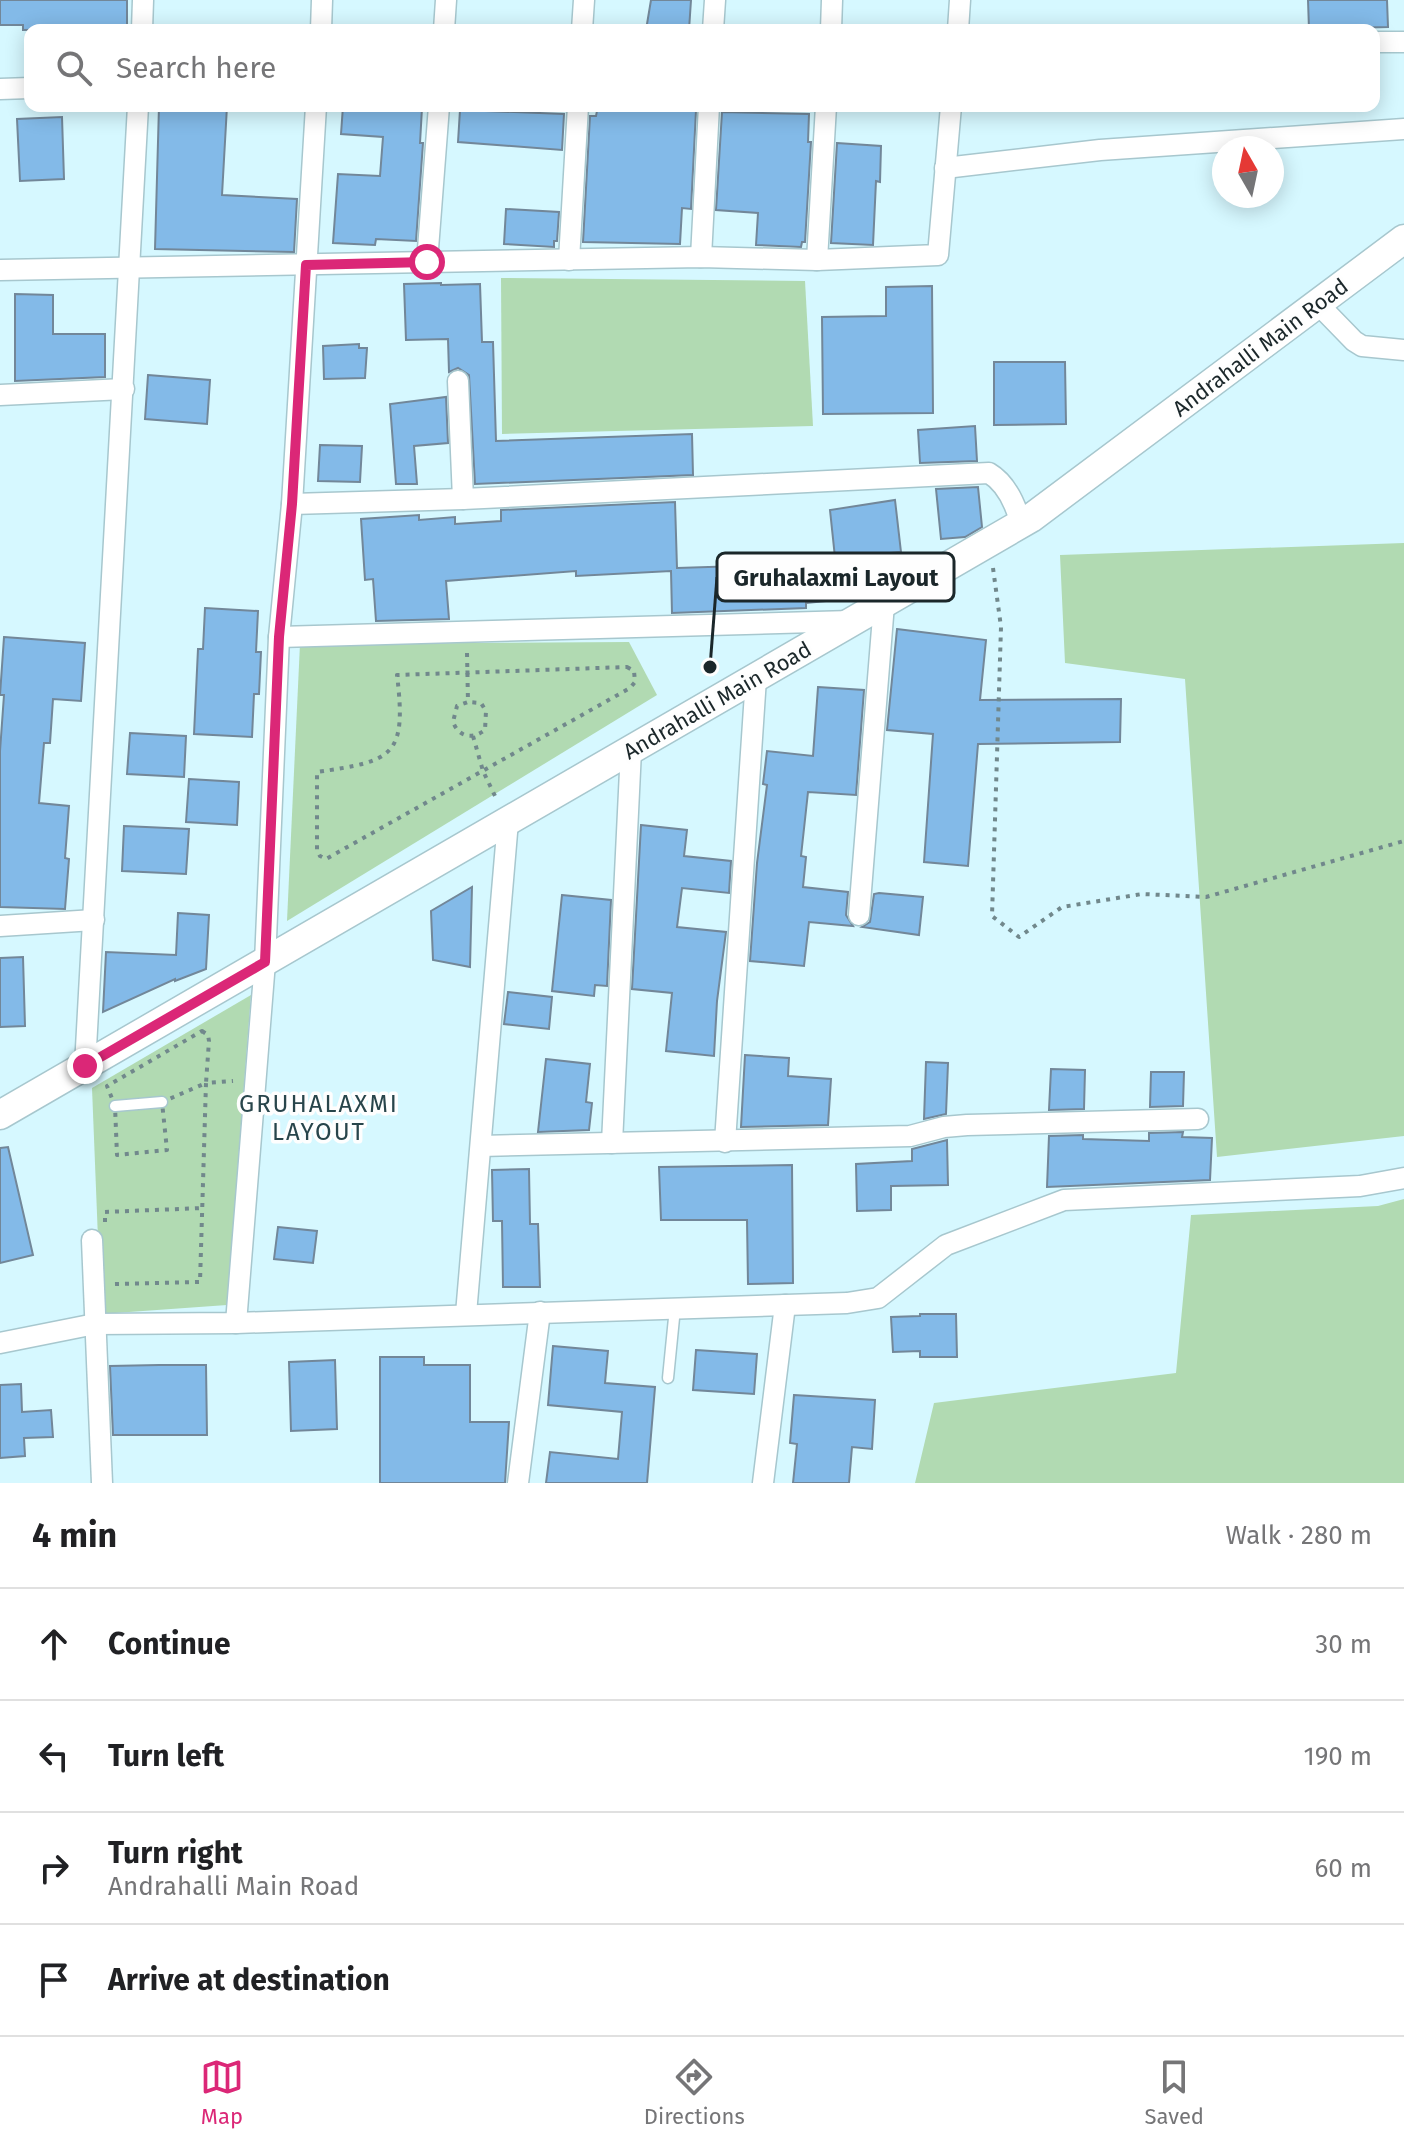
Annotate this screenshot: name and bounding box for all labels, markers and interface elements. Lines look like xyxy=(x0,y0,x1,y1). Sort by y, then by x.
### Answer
search box xyxy=(24,24,1380,112)
icon: search xyxy=(52,46,96,90)
text: Search here xyxy=(116,50,276,86)
north arrow xyxy=(1212,136,1284,208)
route start xyxy=(409,244,445,280)
street label: Andrahalli Main Road xyxy=(1167,273,1353,422)
callout: Gruhalaxmi Layout xyxy=(717,553,954,601)
text: Gruhalaxmi Layout xyxy=(734,564,939,592)
street label: Andrahalli Main Road xyxy=(618,636,816,765)
route end xyxy=(67,1048,103,1084)
district label: GRUHALAXMI LAYOUT xyxy=(239,1090,399,1146)
text: 4 min xyxy=(32,1515,117,1556)
text: Walk · 280 m xyxy=(1226,1520,1372,1551)
icon: ahead xyxy=(32,1622,76,1666)
text: Continue xyxy=(108,1626,231,1662)
text: 30 m xyxy=(1315,1629,1372,1660)
icon: left xyxy=(32,1734,76,1778)
text: Turn left xyxy=(108,1738,224,1774)
text: 190 m xyxy=(1303,1741,1372,1772)
text: Turn right xyxy=(108,1835,243,1871)
icon: right xyxy=(32,1846,76,1890)
text: 60 m xyxy=(1314,1853,1372,1884)
text: Andrahalli Main Road xyxy=(108,1871,359,1902)
icon: arrive xyxy=(32,1958,76,2002)
text: Arrive at destination xyxy=(108,1962,390,1998)
tab: Map xyxy=(200,2055,244,2130)
tab: Directions xyxy=(644,2055,745,2130)
tab: Saved xyxy=(1145,2055,1204,2130)

